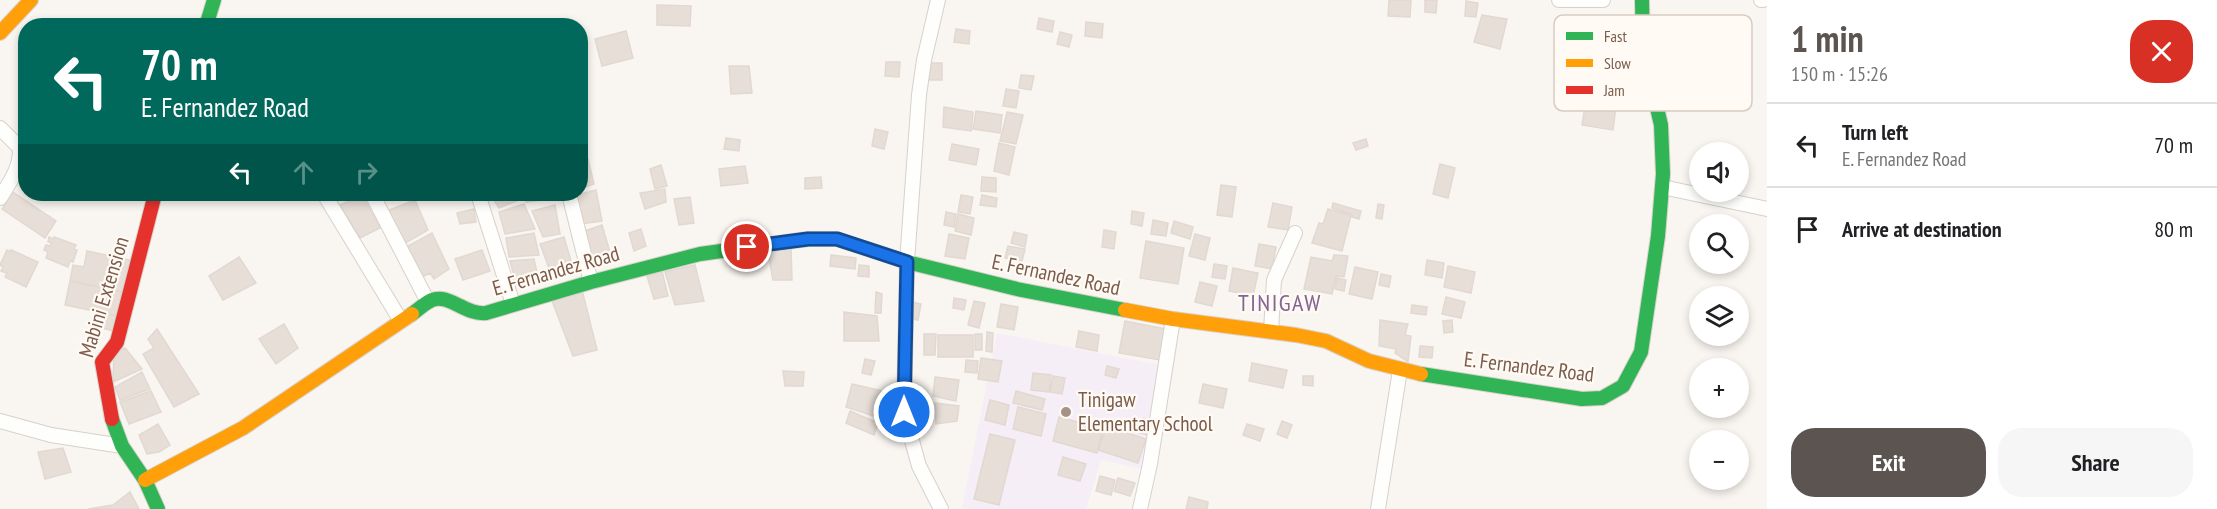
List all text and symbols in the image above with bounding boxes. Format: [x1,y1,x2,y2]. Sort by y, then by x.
legend [1554,15,1752,111]
text: 1 min [1791,15,1864,62]
button: close [2130,20,2193,83]
text: Fast [1604,26,1627,46]
text: 70 m [141,37,218,92]
icon: left [42,42,120,120]
text: Slow [1604,53,1631,73]
text: 150 m · 15:26 [1791,61,1888,87]
text: Jam [1603,80,1625,100]
text: E. Fernandez Road [141,90,309,124]
text: Turn left [1842,118,1908,146]
icon: left [1791,129,1824,162]
text: 70 m [2154,131,2193,159]
map controls [1689,142,1749,490]
button: sound [1689,142,1749,202]
text: E. Fernandez Road [1842,146,1966,172]
icon: left [224,156,257,189]
icon: ahead [287,156,320,189]
icon: right [350,156,383,189]
icon: arrive [1791,213,1824,246]
button: search [1689,214,1749,274]
text: Arrive at destination [1842,215,2002,243]
text: 80 m [2154,215,2193,243]
pin [721,221,772,272]
icon: arrive [730,230,763,263]
street label: Mabini Extension [72,233,135,360]
street label: E. Fernandez Road [489,240,622,302]
street label: E. Fernandez Road [989,248,1123,301]
button: layers [1689,286,1749,346]
district label: TINIGAW [1238,287,1322,318]
street label: E. Fernandez Road [1463,345,1596,388]
button: + [1689,358,1749,418]
position arrow [872,380,936,444]
place label: Tinigaw Elementary School [1078,386,1213,437]
marker: Tinigaw Elementary School [1059,405,1073,419]
button: Exit [1791,428,1986,497]
button: Share [1998,428,2193,497]
button: − [1689,430,1749,490]

